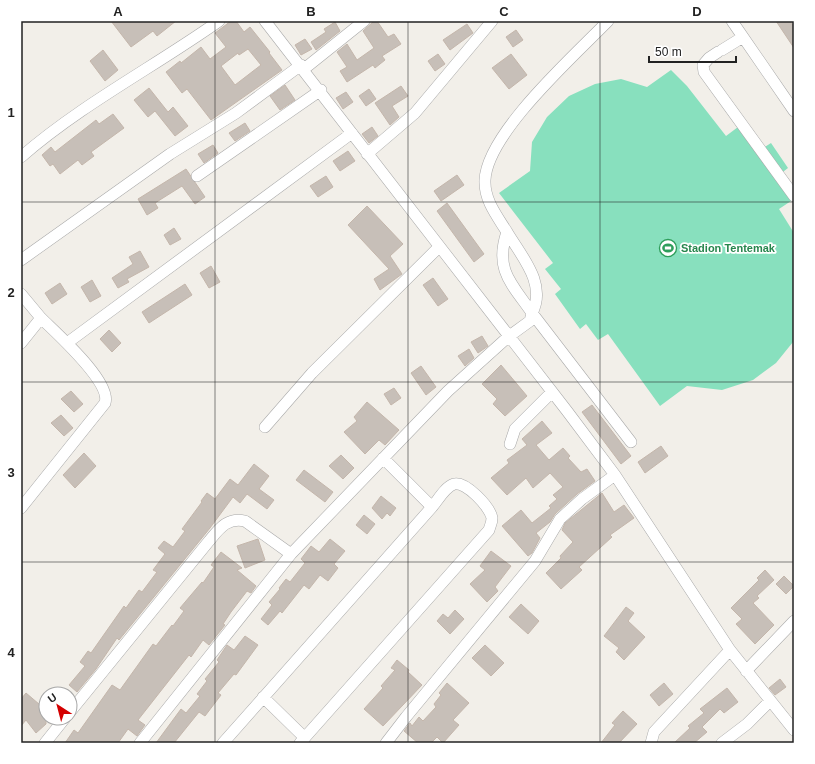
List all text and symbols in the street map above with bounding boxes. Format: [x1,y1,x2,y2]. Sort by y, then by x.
text: A [113,4,123,19]
text: B [306,4,316,19]
text: C [499,4,509,19]
text: D [692,4,702,19]
scale bar [649,38,736,64]
text: 50 m [655,45,682,59]
text: 1 [7,105,15,120]
sports icon: Stadion Tentemak [658,238,678,258]
place label: Stadion Tentemak [681,242,776,254]
text: 2 [7,285,15,300]
text: 3 [7,465,15,480]
text: 4 [7,645,15,660]
north arrow [38,686,78,726]
text: U [45,691,59,705]

